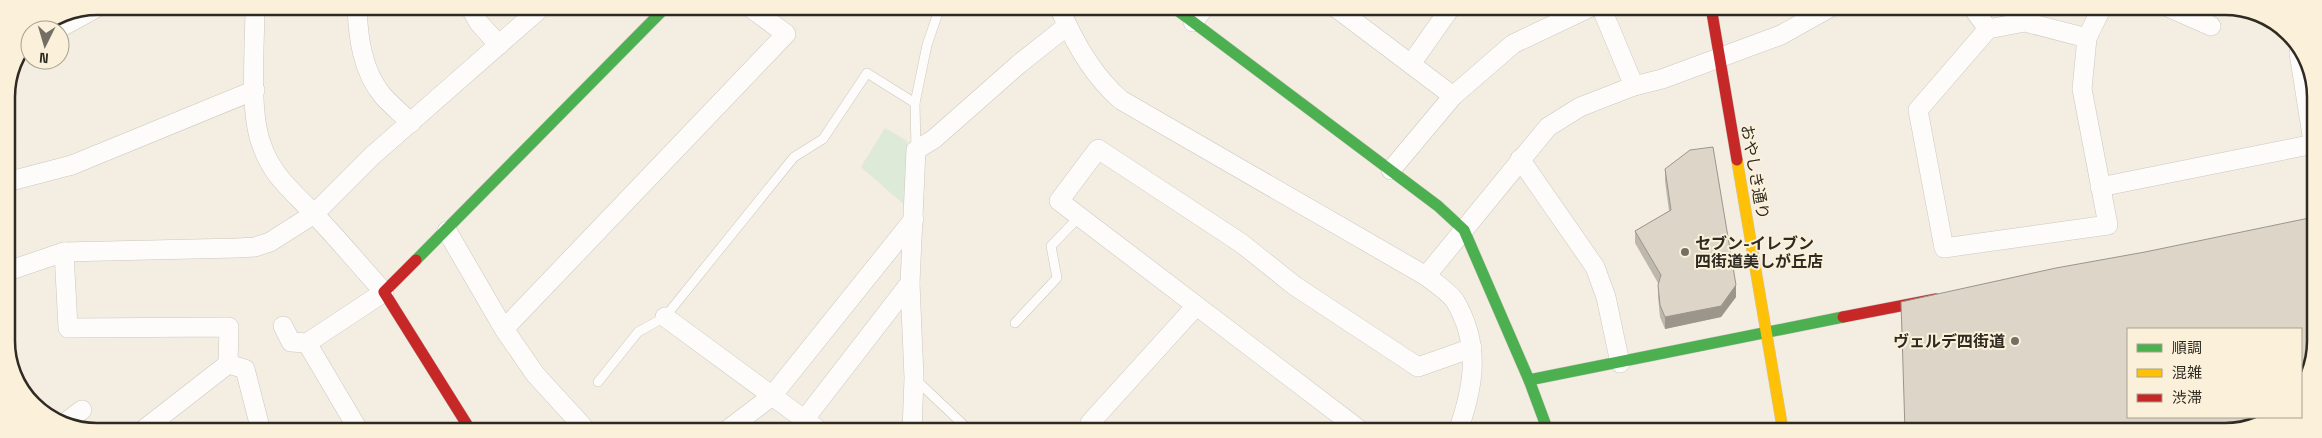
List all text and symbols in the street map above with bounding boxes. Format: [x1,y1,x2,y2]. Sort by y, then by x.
north arrow [20,20,70,70]
text: N [38,49,49,67]
street label: おやしき通り [1736,123,1774,221]
place label: セブン-イレブン 四街道美しが丘店 [1695,233,1823,272]
marker: セブン-イレブン 四街道美しが丘店 [1679,246,1691,258]
legend [2127,328,2302,418]
place label: ヴェルデ四街道 [1893,331,2005,352]
marker: ヴェルデ四街道 [2009,335,2021,347]
text: 順調 [2172,338,2202,357]
text: 混雑 [2172,363,2202,382]
text: 渋滞 [2172,388,2202,407]

